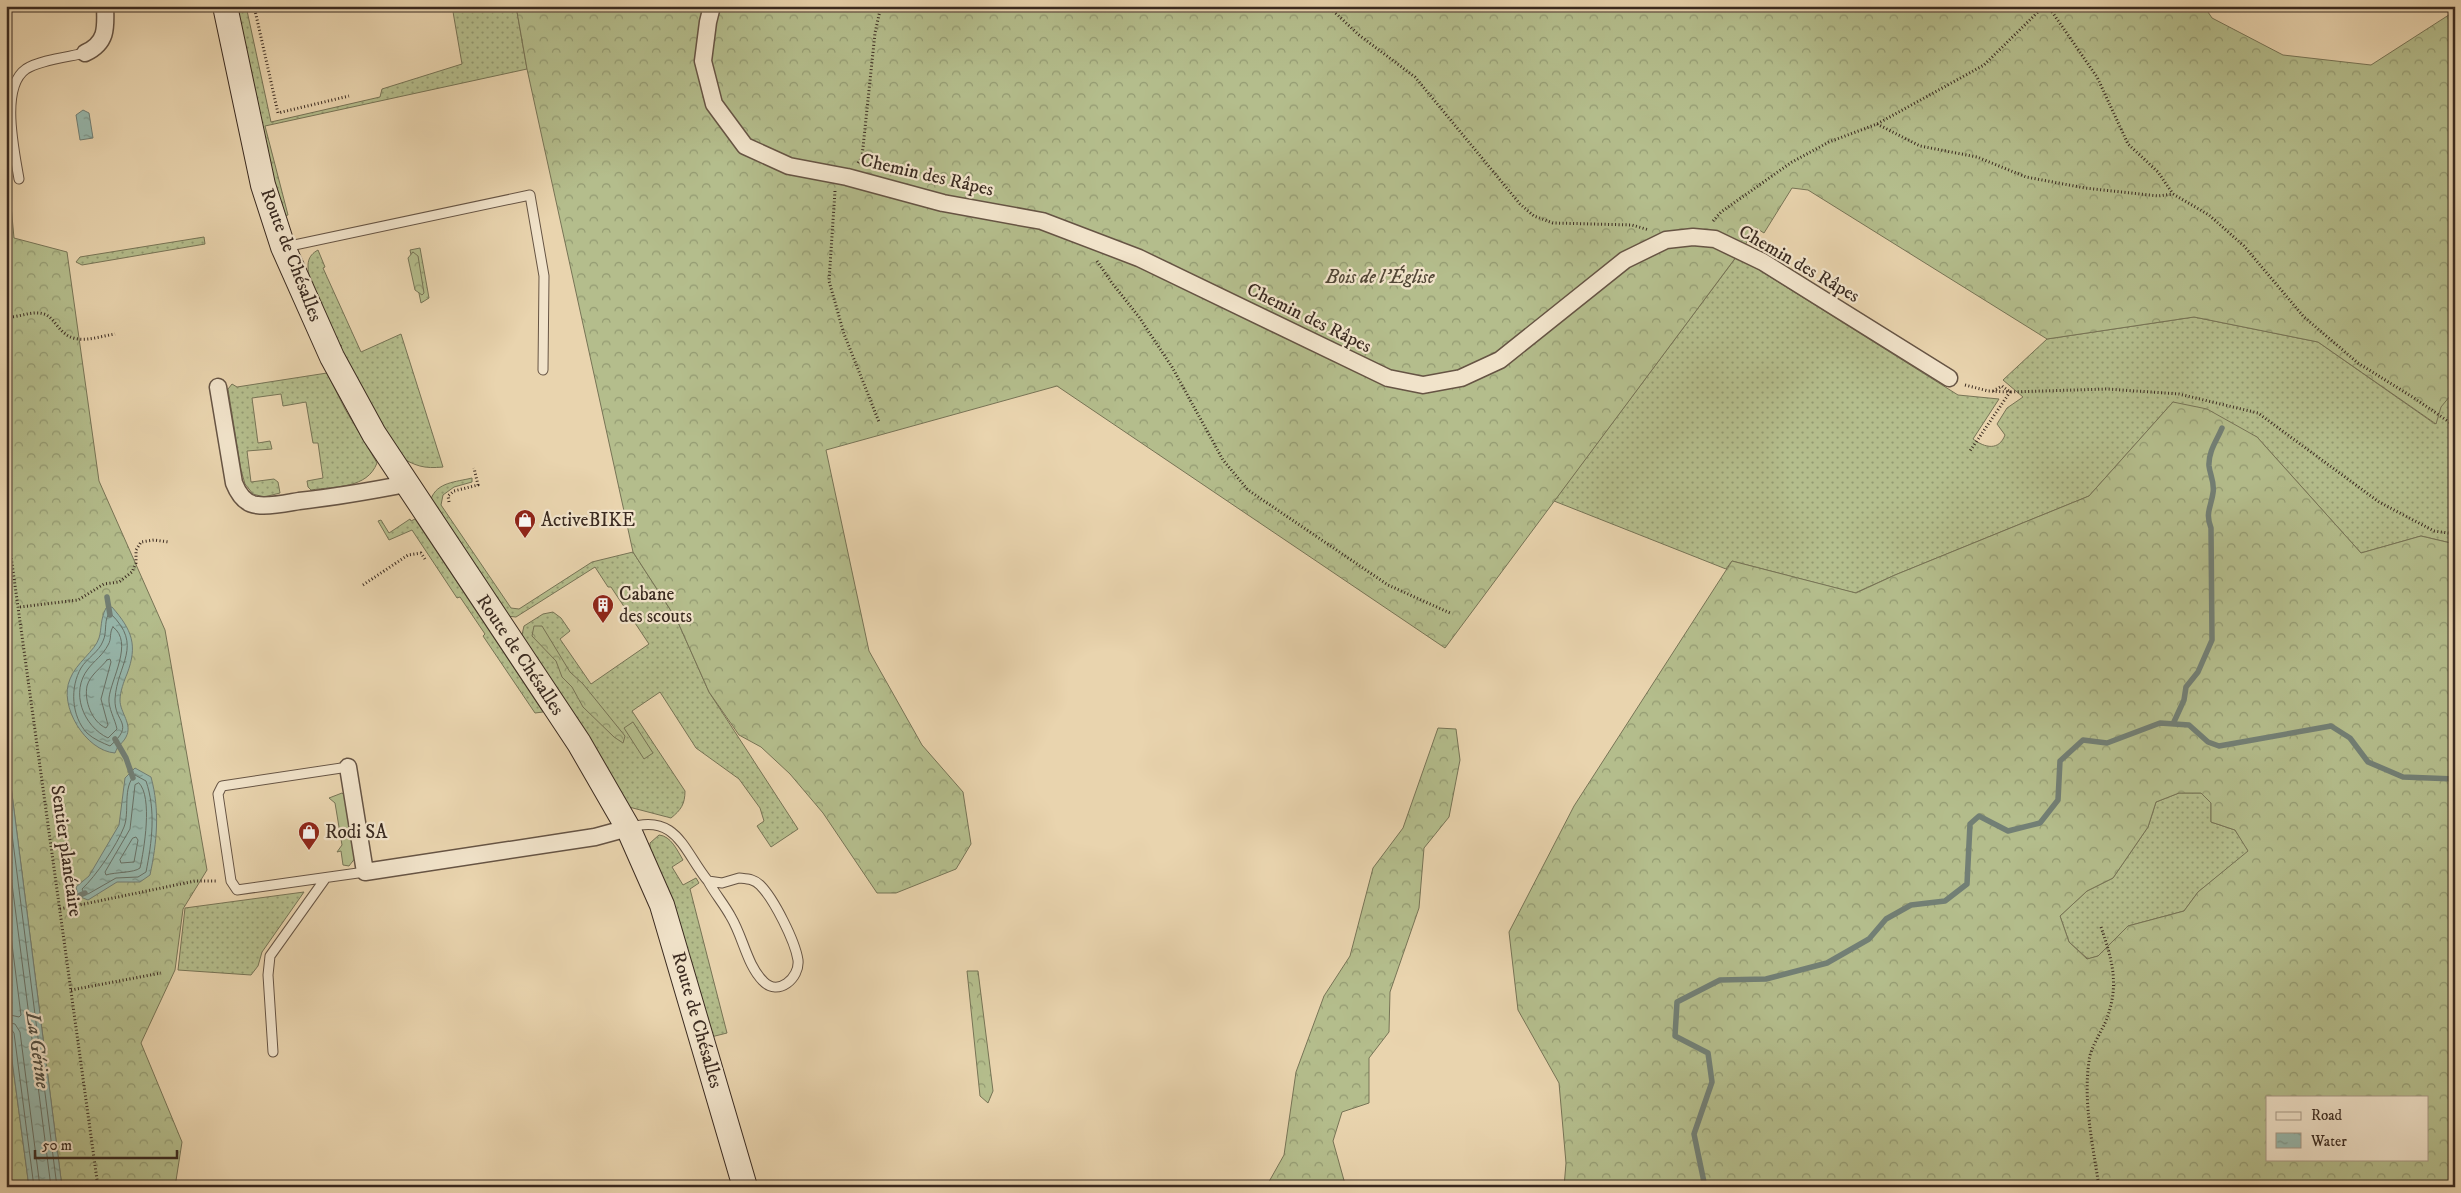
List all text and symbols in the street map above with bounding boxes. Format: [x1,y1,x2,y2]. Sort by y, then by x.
street label: Chemin des Râpes [858,149,996,201]
street label: Route de Chésalles [255,185,327,325]
street label: Chemin des Râpes [1734,220,1864,308]
park label: Bois de l'Église [1325,265,1435,289]
street label: Chemin des Râpes [1243,278,1375,358]
shop icon: ActiveBIKE [513,508,537,539]
place label: ActiveBIKE [541,509,635,532]
place label: Cabane des scouts [619,583,692,628]
street label: Route de Chésalles [471,590,569,720]
building icon: Cabane des scouts [591,593,615,624]
street label: Sentier planétaire [45,784,87,918]
shop icon: Rodi SA [297,820,321,851]
place label: Rodi SA [325,821,388,844]
street label: Route de Chésalles [667,949,727,1091]
water label: La Gérine [19,1009,55,1091]
legend [2266,1096,2428,1160]
text: Road [2311,1106,2343,1125]
scale bar [35,1128,178,1160]
text: Water [2310,1132,2347,1151]
text: 50 m [42,1136,72,1155]

